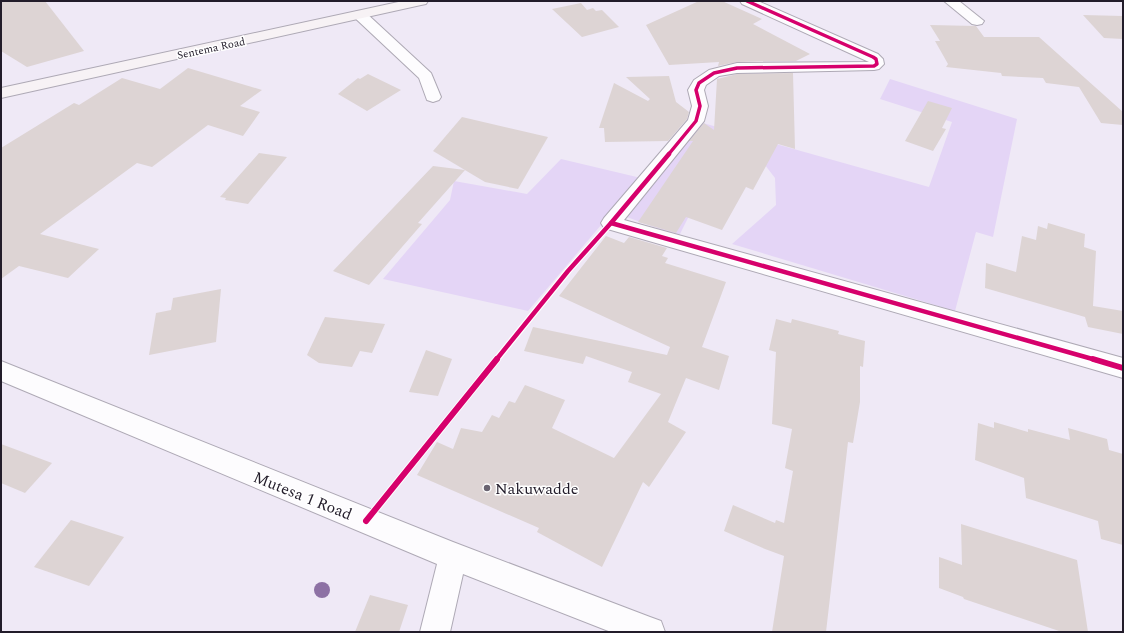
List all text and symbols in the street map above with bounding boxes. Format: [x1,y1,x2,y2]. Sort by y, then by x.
street label: Sentema Road [175,33,247,64]
street label: Mutesa 1 Road [250,465,356,527]
place label: Nakuwadde [495,477,579,501]
marker: Nakuwadde [482,483,492,493]

